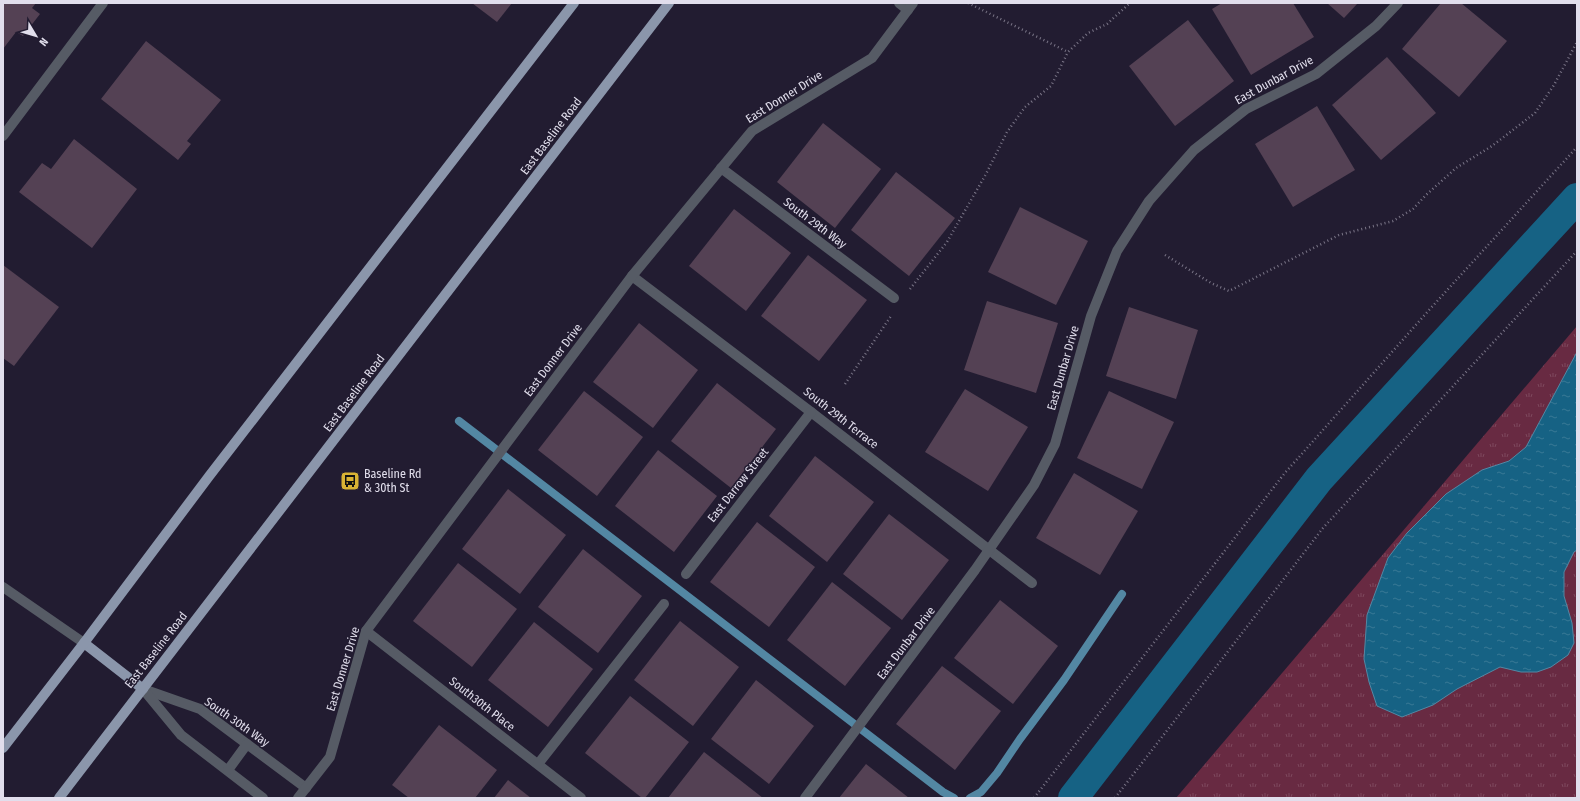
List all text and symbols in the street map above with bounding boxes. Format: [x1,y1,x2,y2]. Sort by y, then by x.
north arrow [16,16,56,56]
text: N [36,35,51,48]
street label: East Dunbar Drive [1232,53,1316,107]
street label: East Donner Drive [743,68,825,126]
street label: East Baseline Road [518,95,584,177]
street label: South 29th Way [781,195,850,252]
street label: East Donner Drive [521,321,585,399]
street label: East Dunbar Drive [1044,324,1082,412]
street label: East Baseline Road [321,352,387,434]
street label: South 29th Terrace [801,384,881,452]
street label: East Darrow Street [705,445,771,525]
place label: Baseline Rd & 30th St [364,467,421,495]
bus stop icon: Baseline Rd & 30th St [339,470,361,492]
street label: East Dunbar Drive [874,604,938,682]
street label: East Baseline Road [122,609,190,691]
street label: East Donner Drive [324,625,362,713]
street label: South30th Place [446,674,518,734]
street label: South 30th Way [202,694,273,750]

